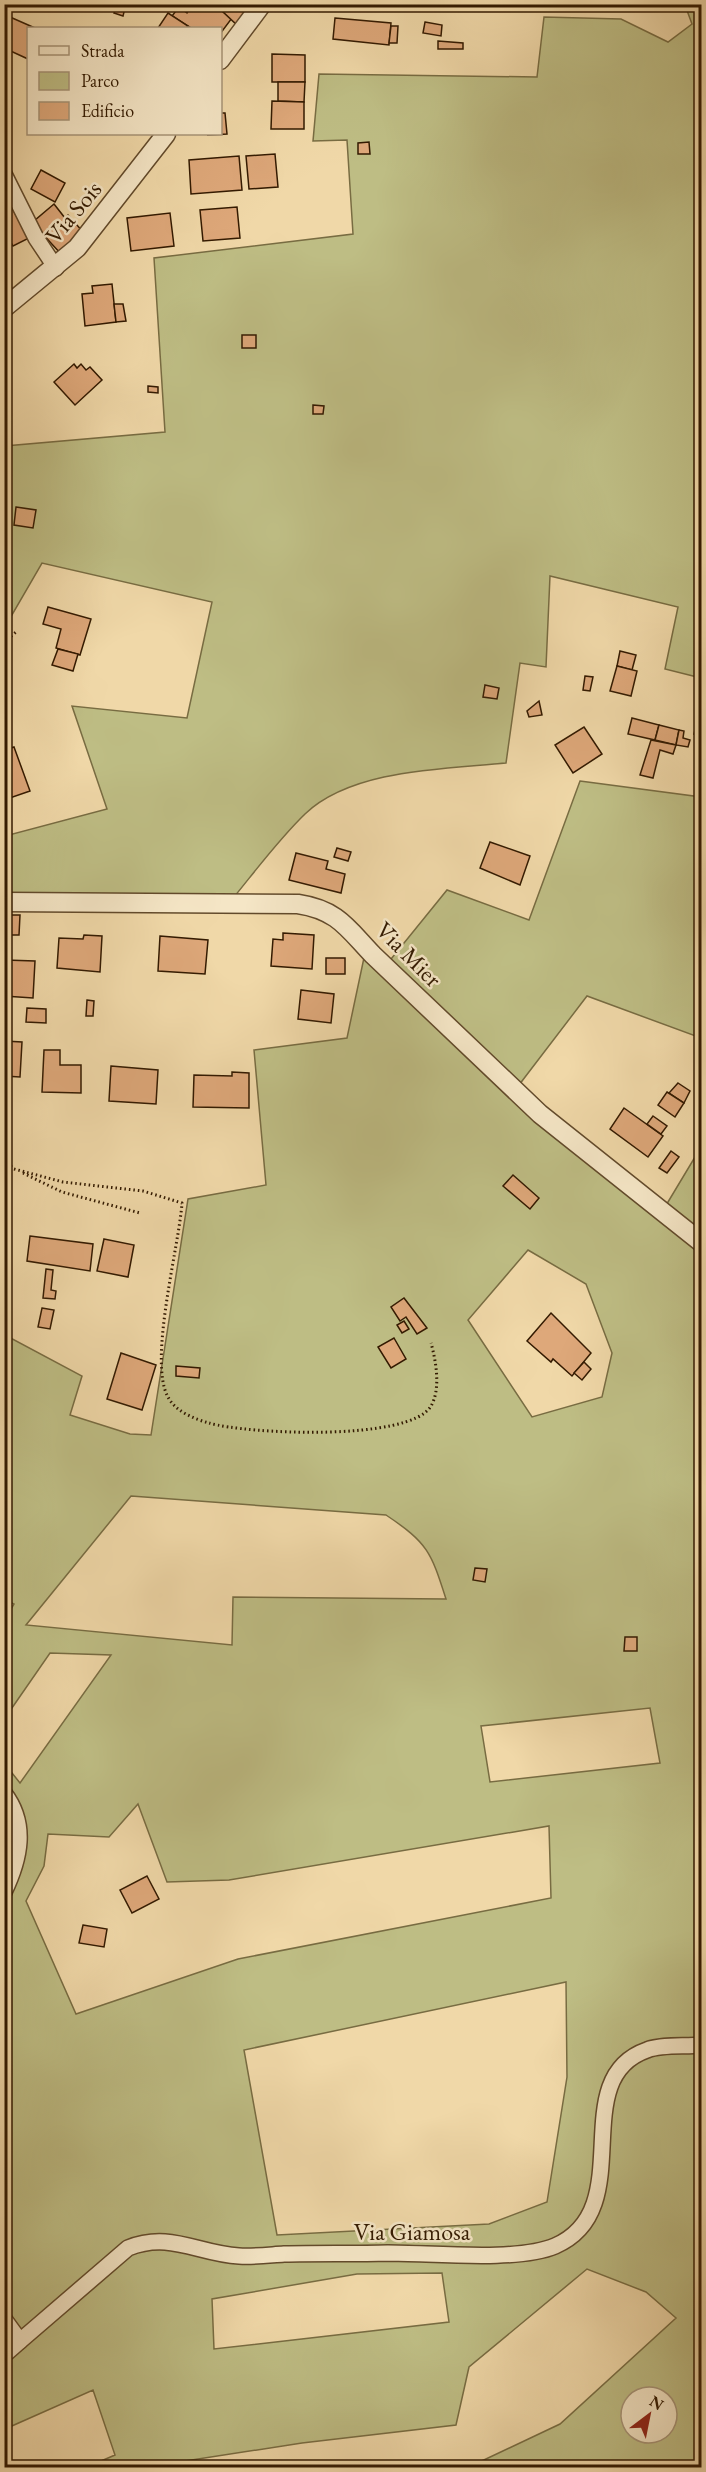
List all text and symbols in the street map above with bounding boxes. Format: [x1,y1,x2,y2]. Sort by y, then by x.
legend [27,27,222,135]
text: Strada [81,39,125,62]
text: Parco [81,69,119,92]
text: Edificio [81,99,134,122]
street label: Via Sois [38,174,108,250]
street label: Via Mier [369,914,449,994]
street label: Via Giamosa [354,2216,471,2247]
north arrow [619,2385,679,2445]
text: N [646,2390,668,2415]

